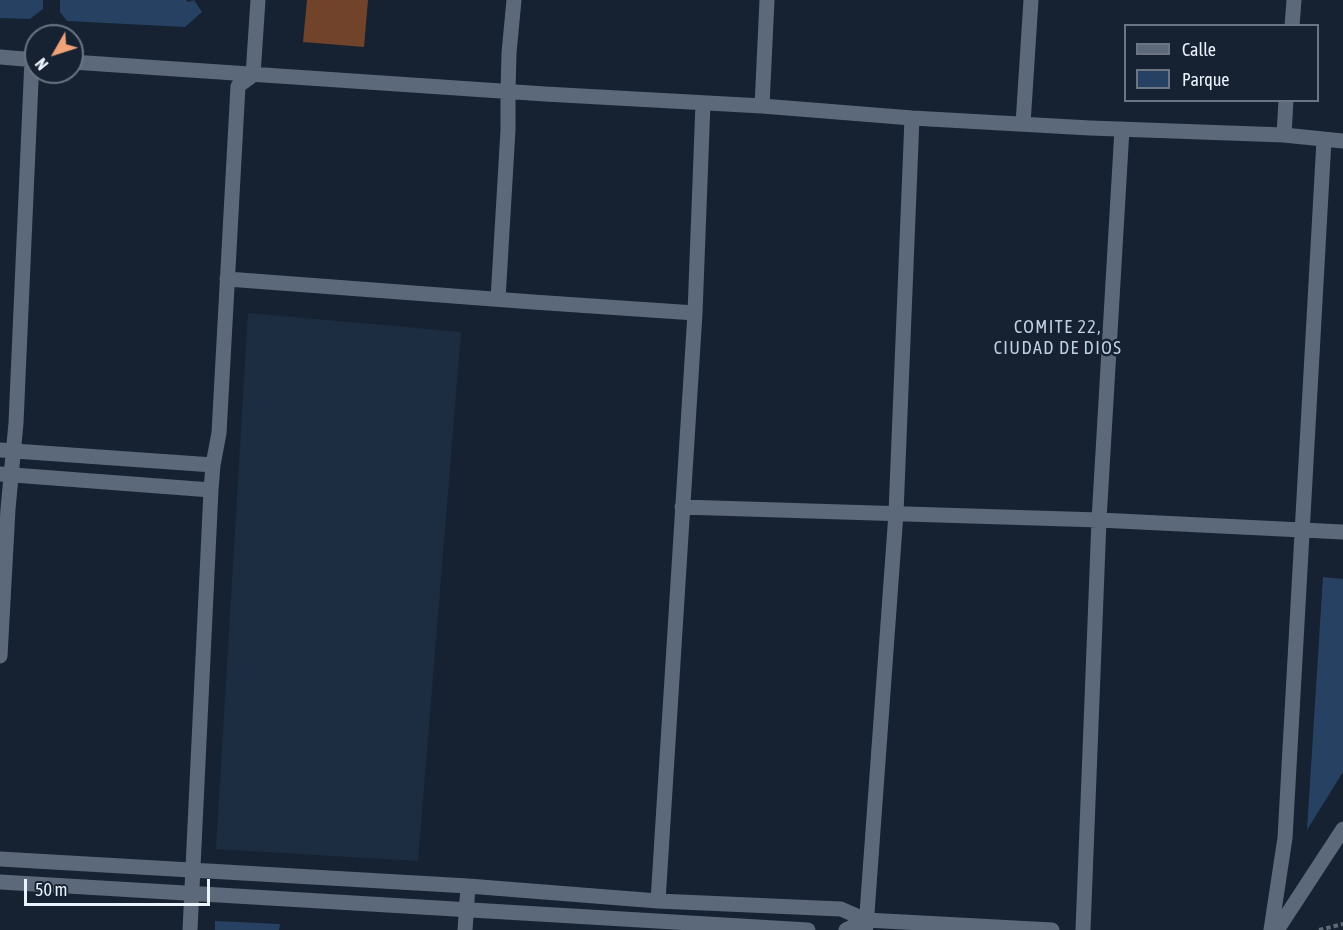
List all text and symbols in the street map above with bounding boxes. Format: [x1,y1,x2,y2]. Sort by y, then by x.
north arrow [24,24,84,84]
legend [1124,24,1319,102]
text: Calle [1182,39,1216,60]
text: N [32,55,52,73]
text: Parque [1182,69,1230,90]
district label: COMITE 22, CIUDAD DE DIOS [994,316,1122,358]
scale bar [27,867,213,905]
text: 50 m [35,879,67,900]

